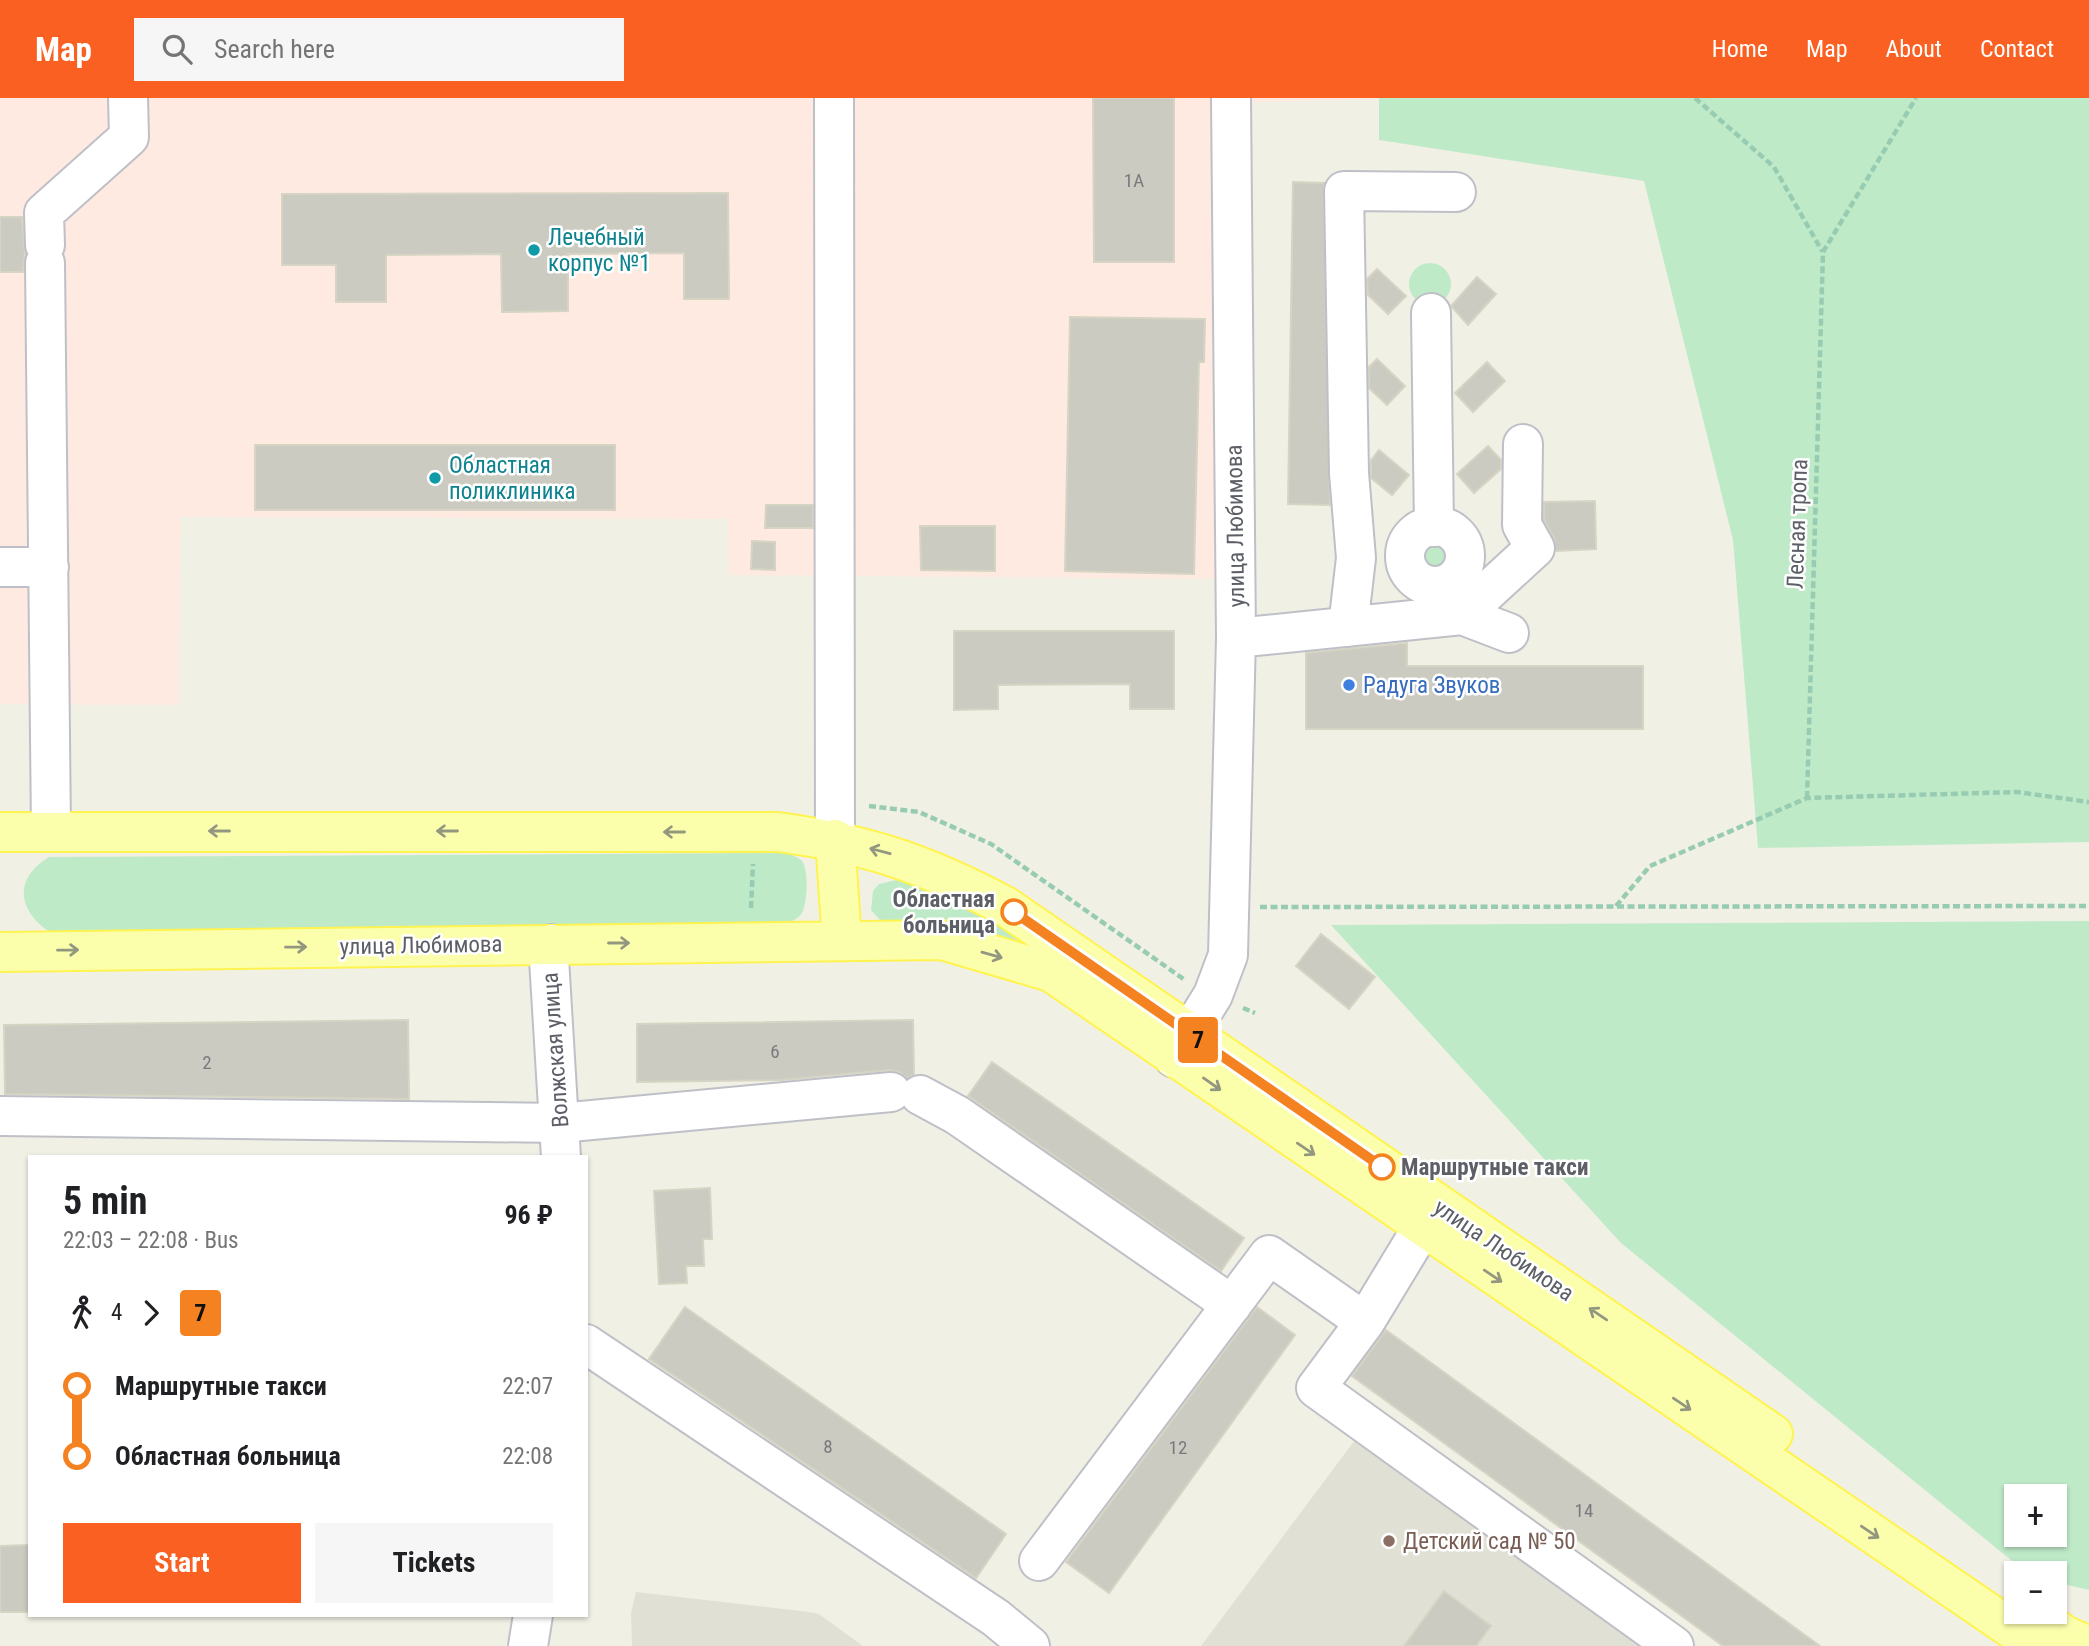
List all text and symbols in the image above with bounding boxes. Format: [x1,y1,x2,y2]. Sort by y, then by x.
search box [134,18,624,81]
text: Map [35,30,92,69]
icon: search [158,30,196,68]
text: Search here [214,34,335,64]
text: Home [1712,35,1768,63]
text: Map [1806,35,1848,63]
text: About [1886,35,1942,63]
text: Contact [1980,35,2054,63]
house number: 1А [1124,169,1144,192]
place label: Лечебный корпус №1 [548,224,651,277]
marker: Лечебный корпус №1 [526,242,542,258]
street label: улица Любимова [1221,444,1250,608]
place label: Областная поликлиника [449,452,576,505]
street label: Лесная тропа [1782,459,1813,589]
marker: Областная поликлиника [427,470,443,486]
place label: Радуга Звуков [1363,672,1500,699]
marker: Радуга Звуков [1341,677,1357,693]
one-way arrow [208,824,231,838]
one-way arrow [436,824,459,838]
one-way arrow [663,825,686,839]
one-way arrow [870,844,892,857]
place label: Областная больница [893,886,995,939]
marker: Областная больница [1001,899,1027,925]
street label: улица Любимова [339,931,503,960]
one-way arrow [607,936,630,950]
one-way arrow [284,940,307,954]
one-way arrow [56,943,79,957]
one-way arrow [980,949,1002,962]
street label: Волжская улица [537,972,574,1128]
line badge: 7 [1175,1017,1221,1063]
text: 7 [1192,1026,1204,1054]
house number: 6 [770,1040,780,1063]
house number: 2 [202,1051,212,1074]
one-way arrow [1202,1077,1221,1091]
one-way arrow [1296,1142,1315,1156]
marker: Маршрутные такси [1369,1154,1395,1180]
place label: Маршрутные такси [1401,1154,1588,1181]
text: 5 min [63,1179,147,1223]
street label: улица Любимова [1429,1194,1579,1307]
text: 96 ₽ [504,1200,553,1230]
text: 22:03 – 22:08 · Bus [63,1227,239,1254]
one-way arrow [1483,1270,1503,1284]
icon: walk [63,1294,101,1332]
icon: forward [132,1294,170,1332]
text: 4 [111,1299,122,1326]
text: 7 [194,1299,207,1327]
one-way arrow [1589,1307,1608,1321]
text: Маршрутные такси [115,1371,327,1401]
text: 22:07 [502,1373,553,1400]
one-way arrow [1671,1398,1691,1412]
house number: 8 [823,1435,833,1458]
house number: 12 [1169,1436,1187,1459]
text: Областная больница [115,1441,341,1471]
text: 22:08 [502,1443,553,1470]
map controls [2004,1484,2067,1624]
button: + [2004,1484,2067,1547]
house number: 14 [1575,1499,1593,1522]
button: Start [63,1523,301,1603]
button: Tickets [315,1523,553,1603]
one-way arrow [1860,1525,1879,1539]
place label: Детский сад № 50 [1403,1528,1576,1555]
marker: Детский сад № 50 [1381,1533,1397,1549]
button: − [2004,1561,2067,1624]

